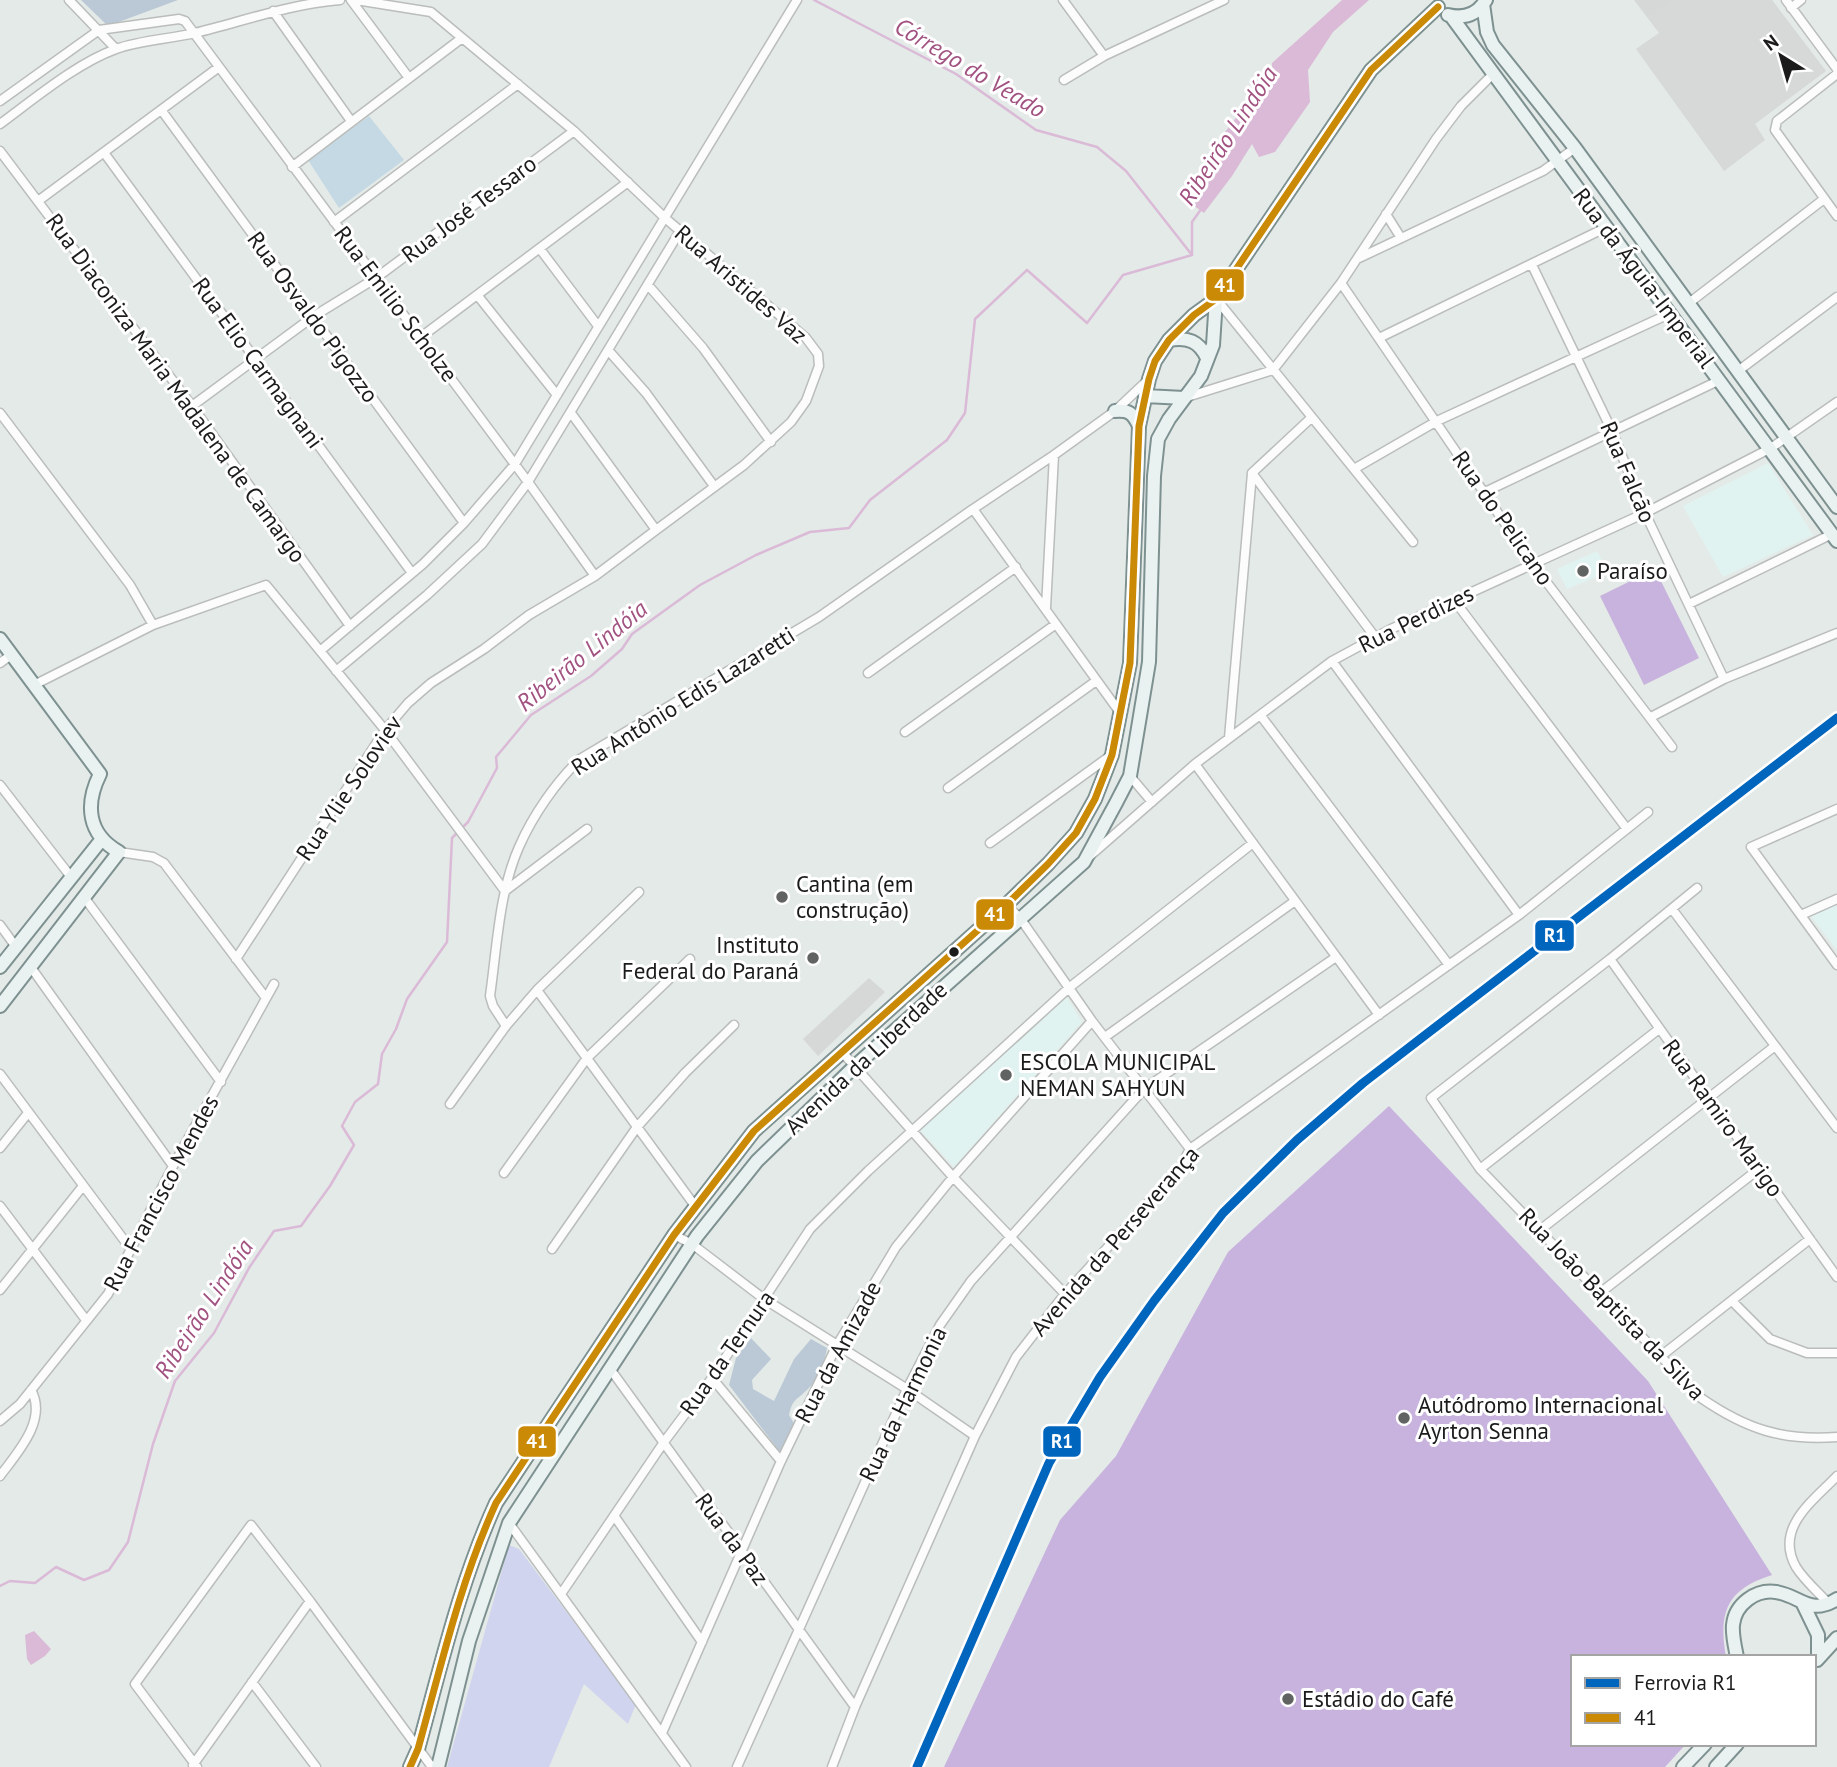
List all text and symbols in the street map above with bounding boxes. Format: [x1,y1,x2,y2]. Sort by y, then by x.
water label: Córrego do Veado [889,10,1051,125]
north arrow [1746,21,1816,91]
text: N [1759,29,1783,56]
water label: Ribeirão Lindóia [1171,60,1284,211]
street label: Rua José Tessaro [395,148,542,269]
street label: Rua da Águia-Imperial [1567,182,1722,374]
street label: Rua Diaconiza Maria Madalena de Camargo [40,207,313,568]
street label: Rua Aristides Vaz [669,218,814,349]
street label: Rua Emilio Scholze [328,220,464,387]
street label: Rua Osvaldo Pigozzo [242,225,385,408]
line badge: 41 [1205,268,1245,302]
street label: Rua Elio Carmagnani [187,272,330,454]
text: 41 [1214,273,1236,297]
street label: Rua Falcão [1594,417,1663,527]
street label: Rua do Pelicano [1446,445,1560,591]
place label: Paraíso [1597,556,1668,585]
marker: Paraíso [1575,563,1591,579]
street label: Rua Perdizes [1353,578,1478,659]
water label: Ribeirão Lindóia [510,593,654,718]
street label: Rua Antônio Edis Lazaretti [566,620,800,781]
street label: Rua Ylie Soloviev [289,710,408,866]
place label: Cantina (em construção) [796,869,913,924]
marker: Cantina (em construção) [774,889,790,905]
line badge: 41 [975,898,1015,931]
text: 41 [984,902,1006,926]
line badge: R1 [1534,919,1575,952]
text: R1 [1544,923,1566,947]
place label: Instituto Federal do Paraná [622,930,799,985]
unlabelled marker [947,945,961,959]
marker: Instituto Federal do Paraná [805,950,821,966]
street label: Avenida da Liberdade [778,975,953,1140]
street label: Rua Ramiro Marigo [1657,1033,1790,1202]
place label: ESCOLA MUNICIPAL NEMAN SAHYUN [1020,1047,1216,1102]
marker: ESCOLA MUNICIPAL NEMAN SAHYUN [998,1067,1014,1083]
street label: Rua Francisco Mendes [97,1090,224,1296]
street label: Avenida da Perseverança [1024,1140,1205,1342]
street label: Rua João Baptista da Silva [1513,1201,1712,1406]
water label: Ribeirão Lindóia [147,1233,260,1384]
street label: Rua da Amizade [788,1276,887,1428]
street label: Rua da Ternura [673,1285,780,1421]
street label: Rua da Harmonia [852,1321,953,1486]
place label: Autódromo Internacional Ayrton Senna [1418,1390,1664,1445]
marker: Autódromo Internacional Ayrton Senna [1396,1410,1412,1426]
line badge: 41 [517,1425,557,1458]
line badge: R1 [1042,1425,1082,1458]
text: 41 [526,1429,548,1453]
text: R1 [1051,1429,1073,1453]
street label: Rua da Paz [689,1487,776,1591]
legend [1571,1655,1816,1746]
text: Ferrovia R1 [1634,1669,1737,1696]
place label: Estádio do Café [1302,1684,1454,1713]
marker: Estádio do Café [1280,1691,1296,1707]
text: 41 [1634,1704,1657,1731]

